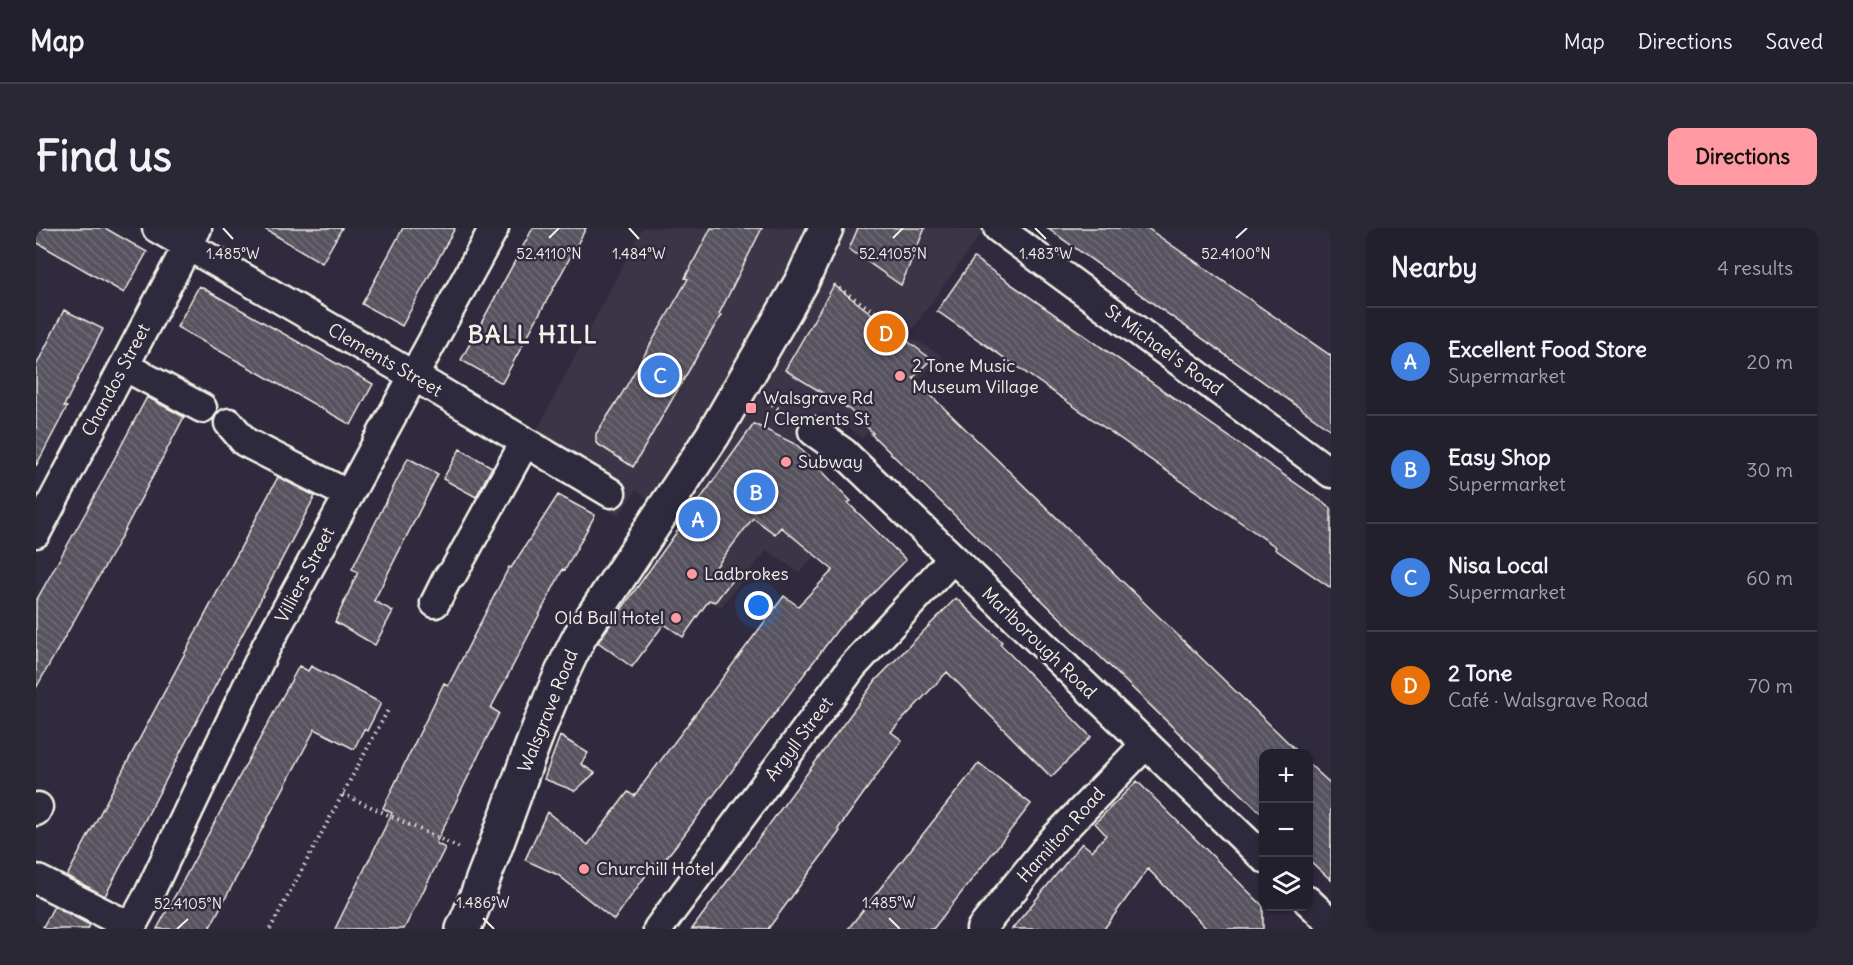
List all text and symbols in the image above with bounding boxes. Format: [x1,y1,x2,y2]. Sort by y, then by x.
text: Map [30,23,84,59]
text: Map [1564,28,1605,55]
text: Directions [1638,28,1732,55]
text: Saved [1765,28,1823,55]
button: Directions [1668,128,1817,185]
text: Find us [36,130,172,182]
text: 1.485°W [206,244,260,263]
text: 52.4110°N [516,244,582,263]
text: 1.484°W [612,244,666,263]
text: 52.4105°N [859,244,927,263]
text: 1.483°W [1019,244,1073,263]
text: 52.4100°N [1201,244,1271,263]
text: Nearby [1391,251,1477,284]
text: 4 results [1717,255,1793,280]
street label: St Michael's Road [1101,299,1228,400]
pin: D [866,310,906,356]
street label: Clements Street [324,318,446,402]
district label: BALL HILL [468,319,598,349]
street label: Chandos Street [76,320,155,440]
text: Excellent Food Store [1448,335,1647,363]
text: A [1404,349,1417,374]
text: 20 m [1747,349,1793,374]
pin: C [640,352,680,398]
place label: 2 Tone Music Museum Village [912,354,1039,398]
text: Supermarket [1448,363,1566,388]
marker: 2 Tone Music Museum Village [893,369,907,383]
place label: Walsgrave Rd / Clements St [763,386,874,430]
marker: Walsgrave Rd / Clements St [744,401,758,415]
text: Easy Shop [1448,443,1551,471]
place label: Subway [798,450,863,473]
marker: Subway [779,455,793,469]
text: B [1404,457,1417,482]
text: 30 m [1746,457,1793,482]
pin: B [736,470,776,514]
text: Supermarket [1448,471,1566,496]
pin: A [678,496,718,542]
street label: Villiers Street [270,523,339,626]
text: Nisa Local [1448,551,1548,579]
place label: Ladbrokes [704,562,789,585]
text: C [1404,565,1417,590]
text: 60 m [1746,565,1793,590]
marker: Ladbrokes [685,567,699,581]
text: Supermarket [1448,579,1566,604]
street label: Marlborough Road [977,582,1102,704]
your location [744,591,773,620]
place label: Old Ball Hotel [554,606,664,629]
marker: Old Ball Hotel [669,611,683,625]
street label: Walsgrave Road [512,646,583,776]
text: 2 Tone [1448,659,1512,687]
text: D [1403,673,1418,698]
text: 70 m [1748,673,1793,698]
text: Café · Walsgrave Road [1448,687,1648,712]
street label: Argyll Street [760,692,838,785]
map controls [1259,749,1313,911]
button: + [1259,749,1313,803]
street label: Hamilton Road [1012,782,1110,887]
button: − [1259,803,1313,857]
place label: Churchill Hotel [596,857,714,880]
button: layers [1259,857,1313,911]
marker: Churchill Hotel [577,862,591,876]
text: 1.486°W [456,893,510,912]
text: 1.485°W [862,893,916,912]
text: 52.4105°N [154,894,222,913]

